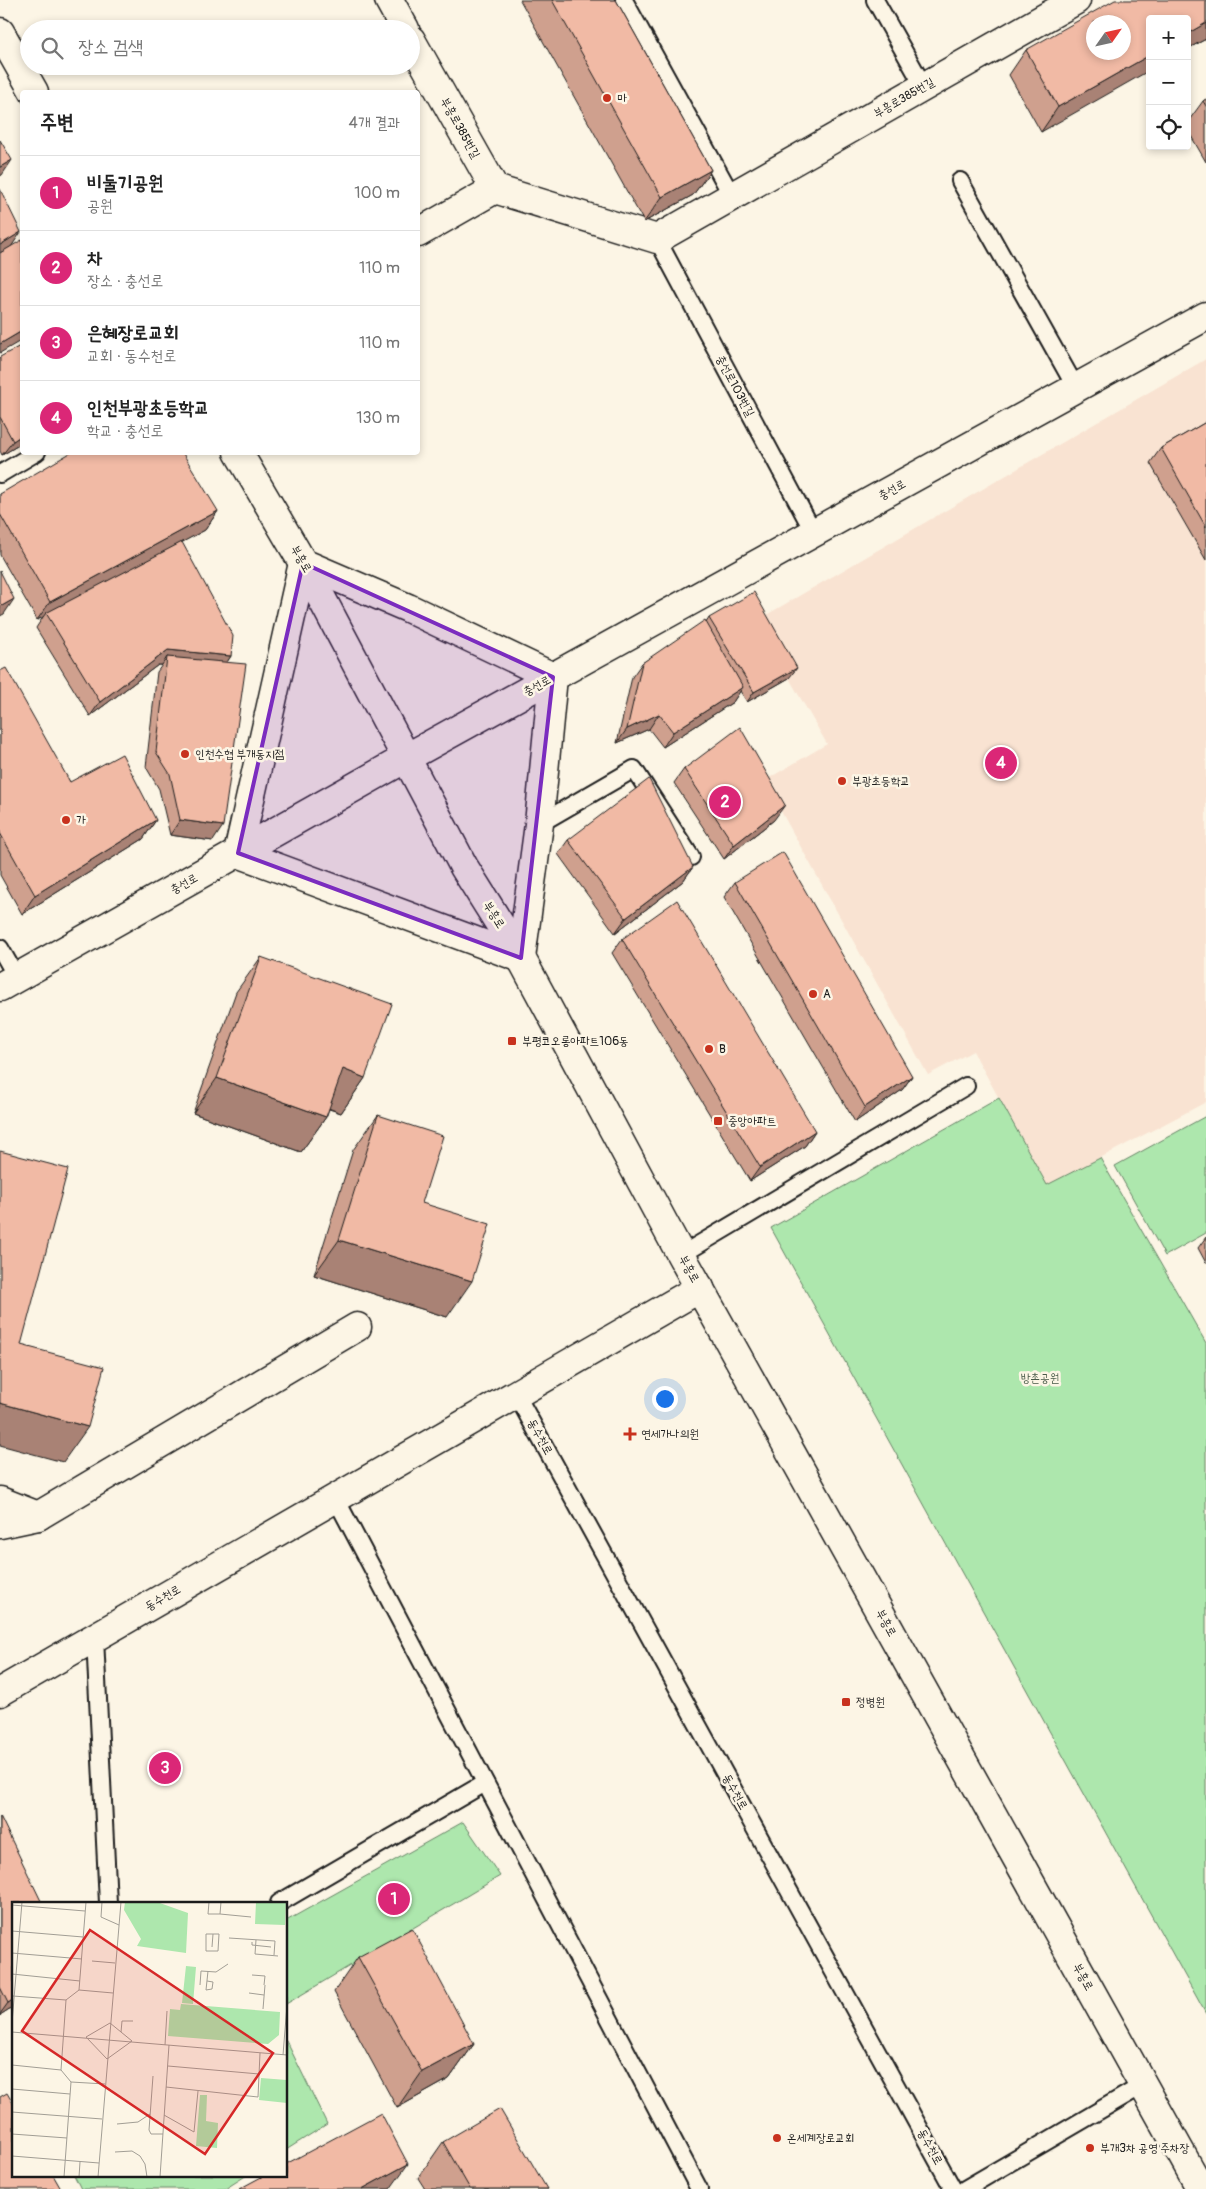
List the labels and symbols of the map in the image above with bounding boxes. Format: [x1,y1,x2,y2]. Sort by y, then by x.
north arrow [1086,15,1131,60]
street label: 부흥로385번길 [871,74,937,121]
place label: 마 [617,91,627,106]
marker: 마 [601,92,613,104]
street label: 부흥로385번길 [437,95,483,161]
street label: 충선로103번길 [712,353,758,420]
street label: 충선로 [876,476,908,504]
street label: 부흥로 [287,543,315,575]
street label: 충선로 [521,672,553,700]
pin: 4 [985,744,1017,782]
place label: 인천수협 부개동지점 [195,747,285,762]
marker: 인천수협 부개동지점 [179,748,191,760]
place label: 부광초등학교 [852,774,910,789]
marker: 부광초등학교 [836,775,848,787]
pin: 2 [709,783,741,821]
place label: 가 [76,813,86,828]
marker: 가 [60,814,72,826]
street label: 충선로 [168,870,200,898]
street label: 부흥로 [480,899,508,931]
place label: A [823,987,831,1002]
marker: A [807,988,819,1000]
place label: 부평코오롱아파트106동 [522,1034,629,1049]
marker: 부평코오롱아파트106동 [506,1035,518,1047]
place label: B [719,1042,726,1057]
marker: B [703,1043,715,1055]
place label: 중앙아파트 [728,1114,776,1129]
marker: 중앙아파트 [712,1115,724,1127]
street label: 부흥로 [675,1253,703,1285]
park label: 방촌공원 [1021,1371,1059,1386]
your location [652,1386,678,1412]
street label: 동수천로 [524,1416,556,1458]
marker: 연세가나의원 [623,1427,637,1441]
place label: 연세가나의원 [641,1427,699,1442]
street label: 동수천로 [143,1582,183,1614]
street label: 부흥로 [872,1607,900,1639]
place label: 정병원 [856,1695,885,1710]
marker: 정병원 [840,1696,852,1708]
pin: 3 [149,1749,181,1787]
street label: 동수천로 [719,1771,751,1813]
pin: 1 [378,1880,410,1918]
inset map [12,1902,288,2176]
street label: 부흥로 [1069,1961,1097,1993]
street label: 동수천로 [914,2126,946,2168]
place label: 온세계장로교회 [787,2131,855,2146]
marker: 온세계장로교회 [771,2132,783,2144]
place label: 부개3차 공영 주차장 [1100,2141,1189,2156]
marker: 부개3차 공영 주차장 [1084,2142,1096,2154]

